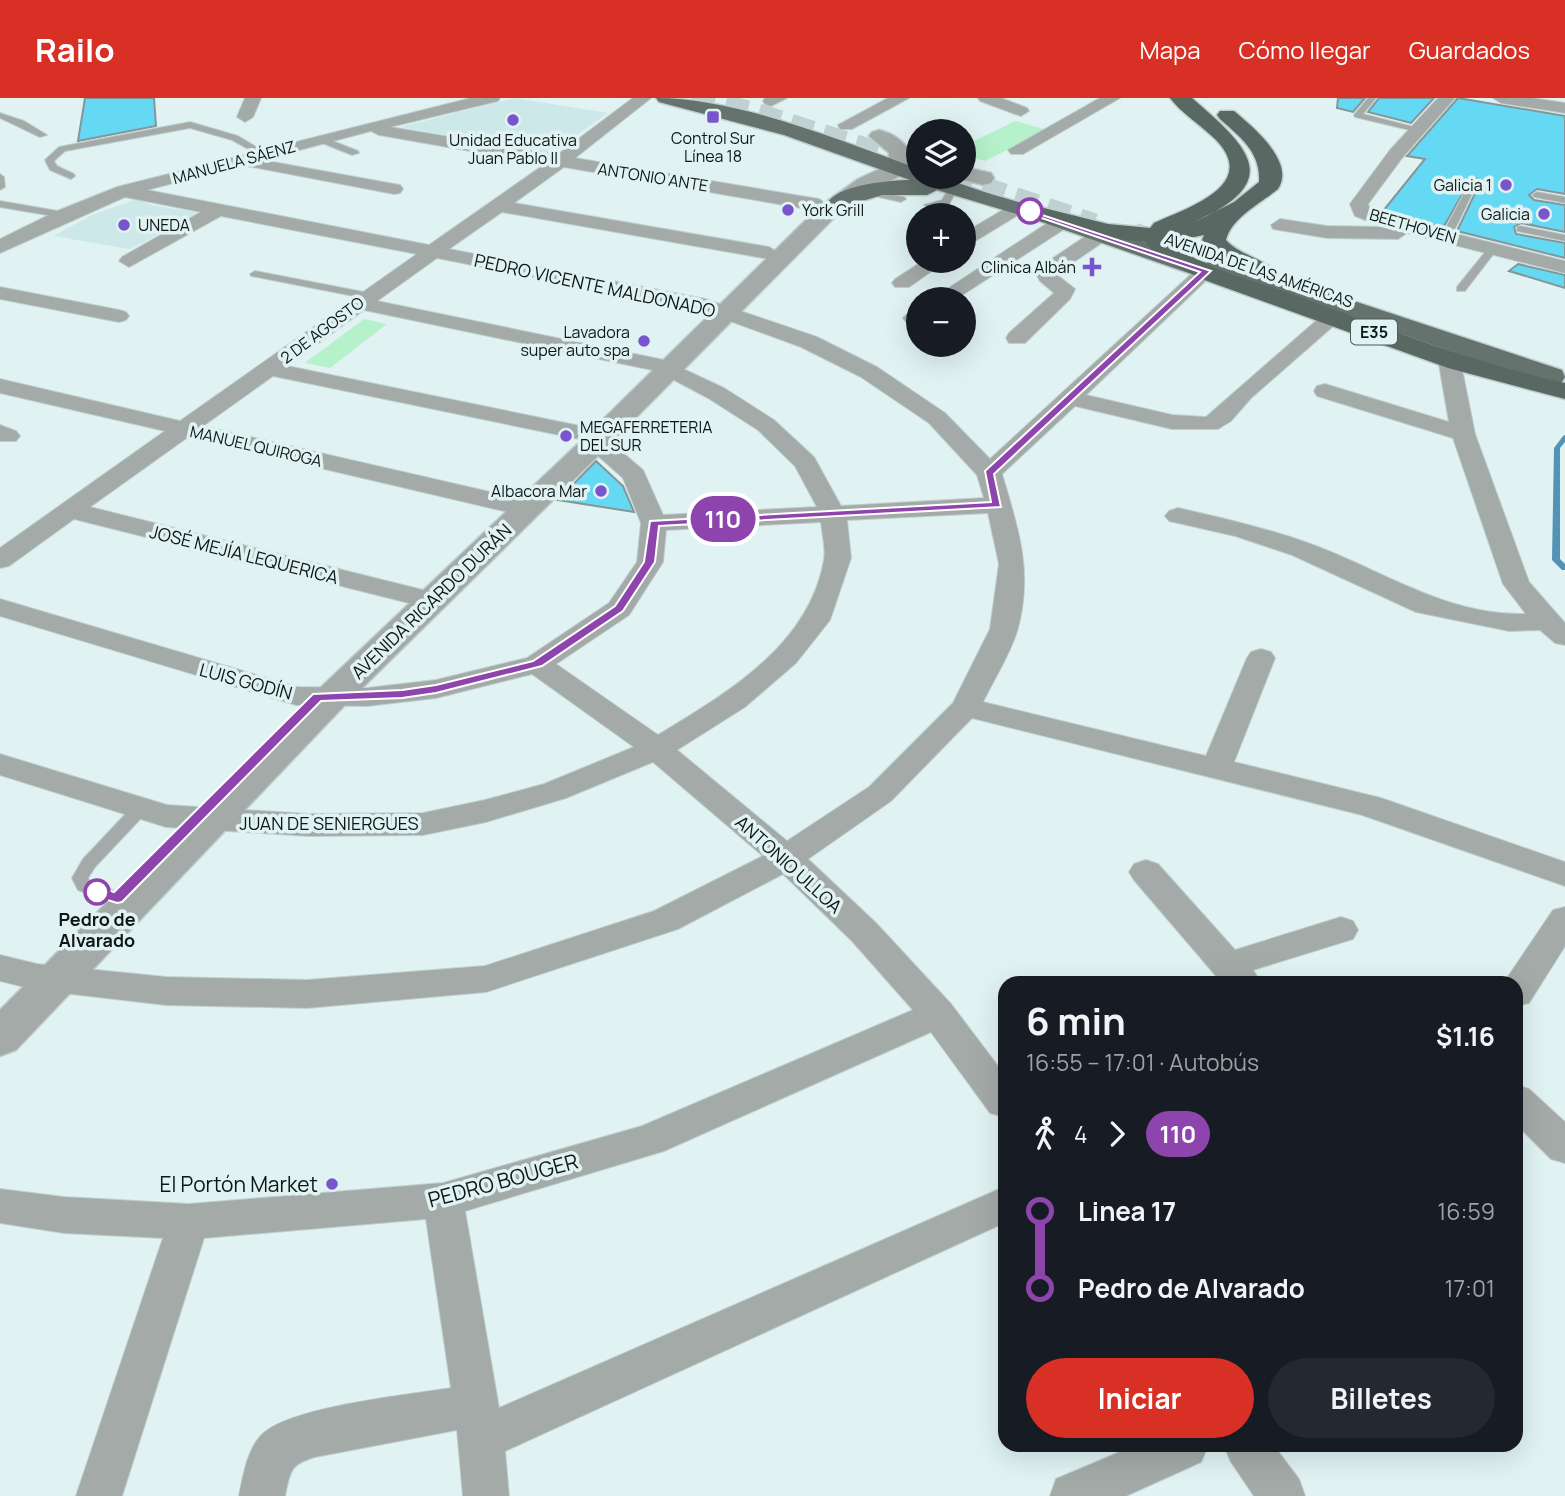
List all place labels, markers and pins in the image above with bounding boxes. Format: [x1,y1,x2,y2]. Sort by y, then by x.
marker: Control Sur Línea 18 [705,109,721,125]
marker: Unidad Educativa Juan Pablo II [505,112,521,128]
place label: Control Sur Línea 18 [671,127,755,167]
place label: Unidad Educativa Juan Pablo II [449,129,577,169]
place label: Galicia 1 [1434,174,1492,196]
marker: Galicia 1 [1498,177,1514,193]
unlabelled marker [1017,198,1043,224]
place label: York Grill [802,199,864,221]
marker: York Grill [780,202,796,218]
place label: Galicia [1481,203,1530,225]
marker: Galicia [1536,206,1552,222]
place label: UNEDA [138,214,190,236]
marker: UNEDA [116,217,132,233]
place label: Clinica Albán [981,256,1076,278]
marker: Clinica Albán [1082,257,1102,277]
place label: Lavadora super auto spa [520,321,630,361]
marker: Lavadora super auto spa [636,333,652,349]
place label: MEGAFERRETERIA DEL SUR [580,416,712,456]
marker: MEGAFERRETERIA DEL SUR [558,428,574,444]
place label: Albacora Mar [491,480,587,502]
marker: Albacora Mar [593,483,609,499]
marker: Pedro de Alvarado [84,879,110,905]
place label: Pedro de Alvarado [59,907,136,952]
place label: El Portón Market [159,1170,318,1198]
marker: El Portón Market [324,1176,340,1192]

